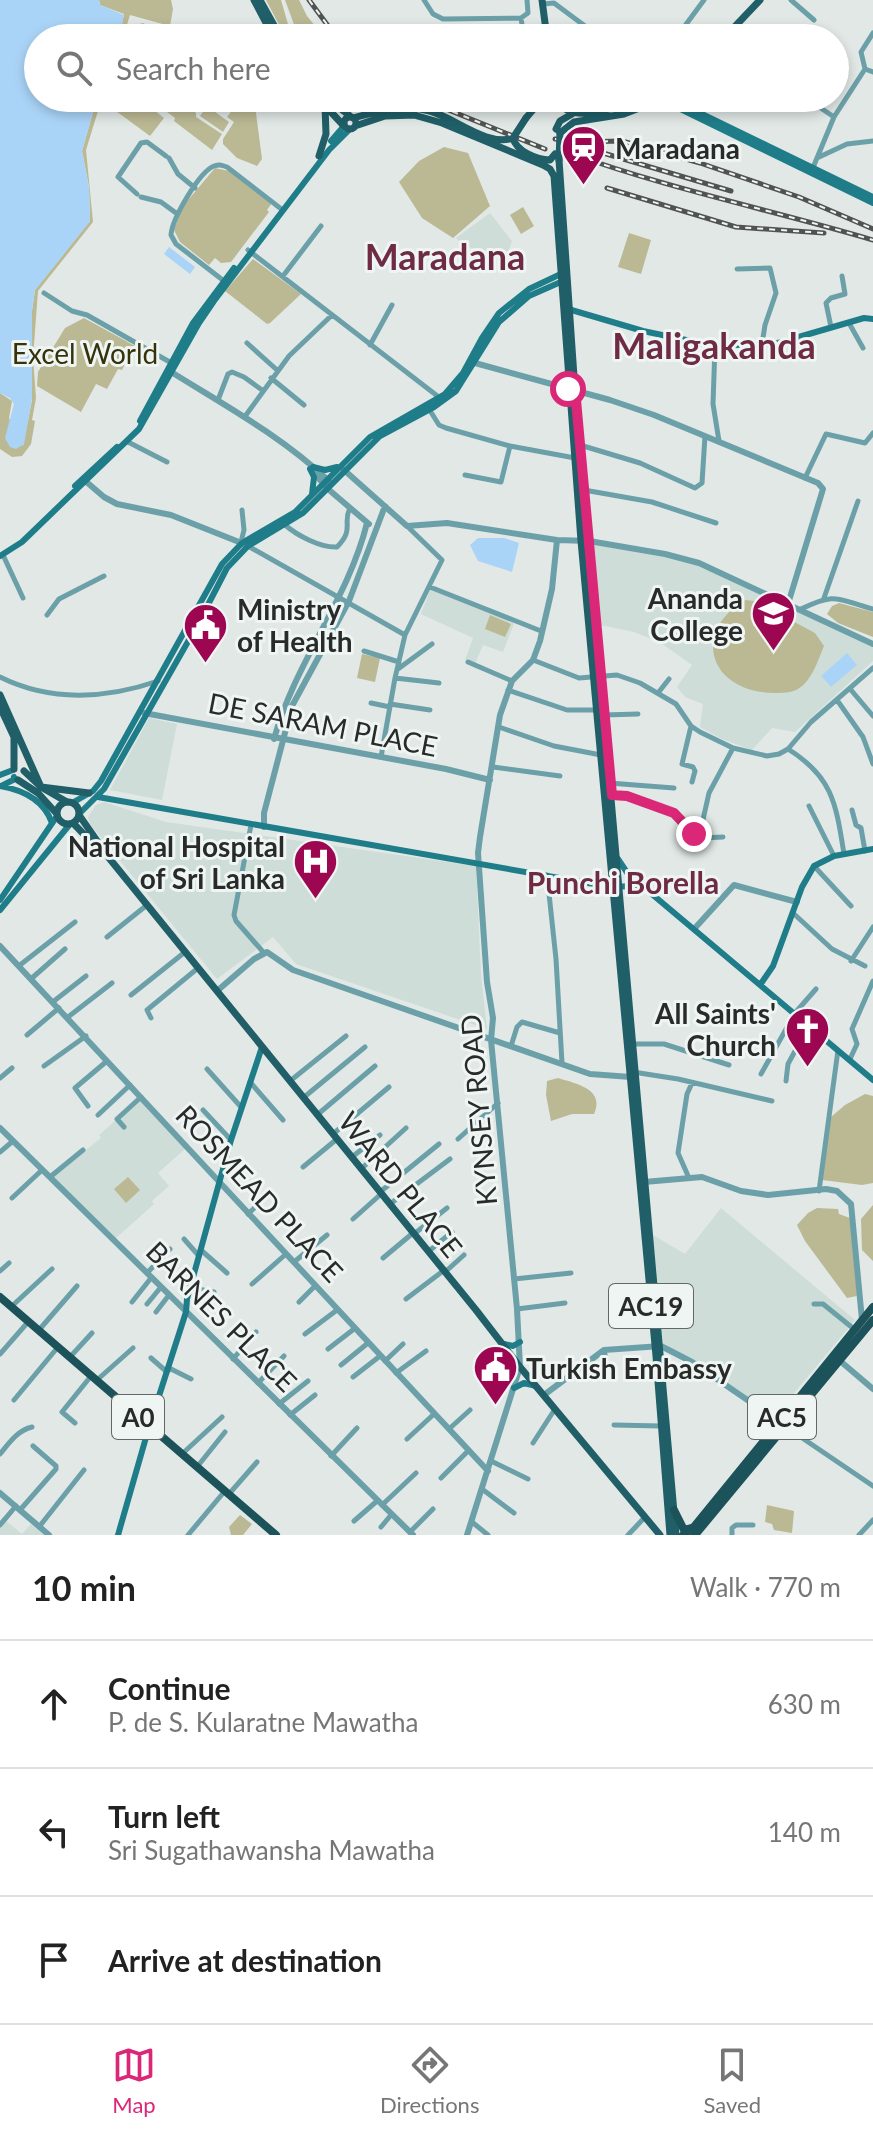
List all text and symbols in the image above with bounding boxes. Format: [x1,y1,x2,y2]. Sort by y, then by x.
search box [24,24,849,112]
icon: search [52,46,96,90]
text: Search here [116,50,271,86]
station icon: Maradana [560,124,608,187]
place label: Maradana [615,131,740,165]
district label: Maradana [365,234,525,278]
district label: Maligakanda [612,323,816,367]
park label: Excel World [12,336,158,370]
route start [550,371,586,407]
place label: Ananda College [647,581,743,647]
school or university icon: Ananda College [750,590,798,653]
place label: Ministry of Health [237,592,353,658]
public building icon: Ministry of Health [182,601,230,664]
street label: DE SARAM PLACE [206,685,440,763]
route end [676,816,712,852]
place label: National Hospital of Sri Lanka [68,829,285,895]
hospital icon: National Hospital of Sri Lanka [292,838,340,901]
district label: Punchi Borella [527,864,719,900]
place label: All Saints' Church [654,996,776,1062]
church icon: All Saints' Church [783,1005,831,1068]
street label: KYNSEY ROAD [453,1013,503,1207]
street label: ROSMEAD PLACE [169,1098,351,1288]
street label: WARD PLACE [332,1104,470,1264]
street label: BARNES PLACE [140,1234,304,1398]
road number: AC19 [609,1284,693,1328]
public building icon: Turkish Embassy [471,1344,519,1407]
place label: Turkish Embassy [526,1351,732,1385]
road number: A0 [112,1395,164,1439]
road number: AC5 [748,1395,816,1439]
text: 10 min [32,1567,136,1608]
text: Walk · 770 m [690,1571,841,1603]
text: Continue [108,1670,231,1706]
icon: ahead [32,1682,76,1726]
text: 630 m [768,1688,841,1720]
text: P. de S. Kularatne Mawatha [108,1706,418,1738]
text: Turn left [108,1798,220,1834]
icon: left [32,1810,76,1854]
text: 140 m [768,1816,841,1848]
text: Sri Sugathawansha Mawatha [108,1834,435,1866]
icon: arrive [32,1938,76,1982]
text: Arrive at destination [108,1942,382,1978]
tab: Map [112,2043,156,2118]
tab: Directions [380,2043,479,2118]
tab: Saved [703,2043,761,2118]

